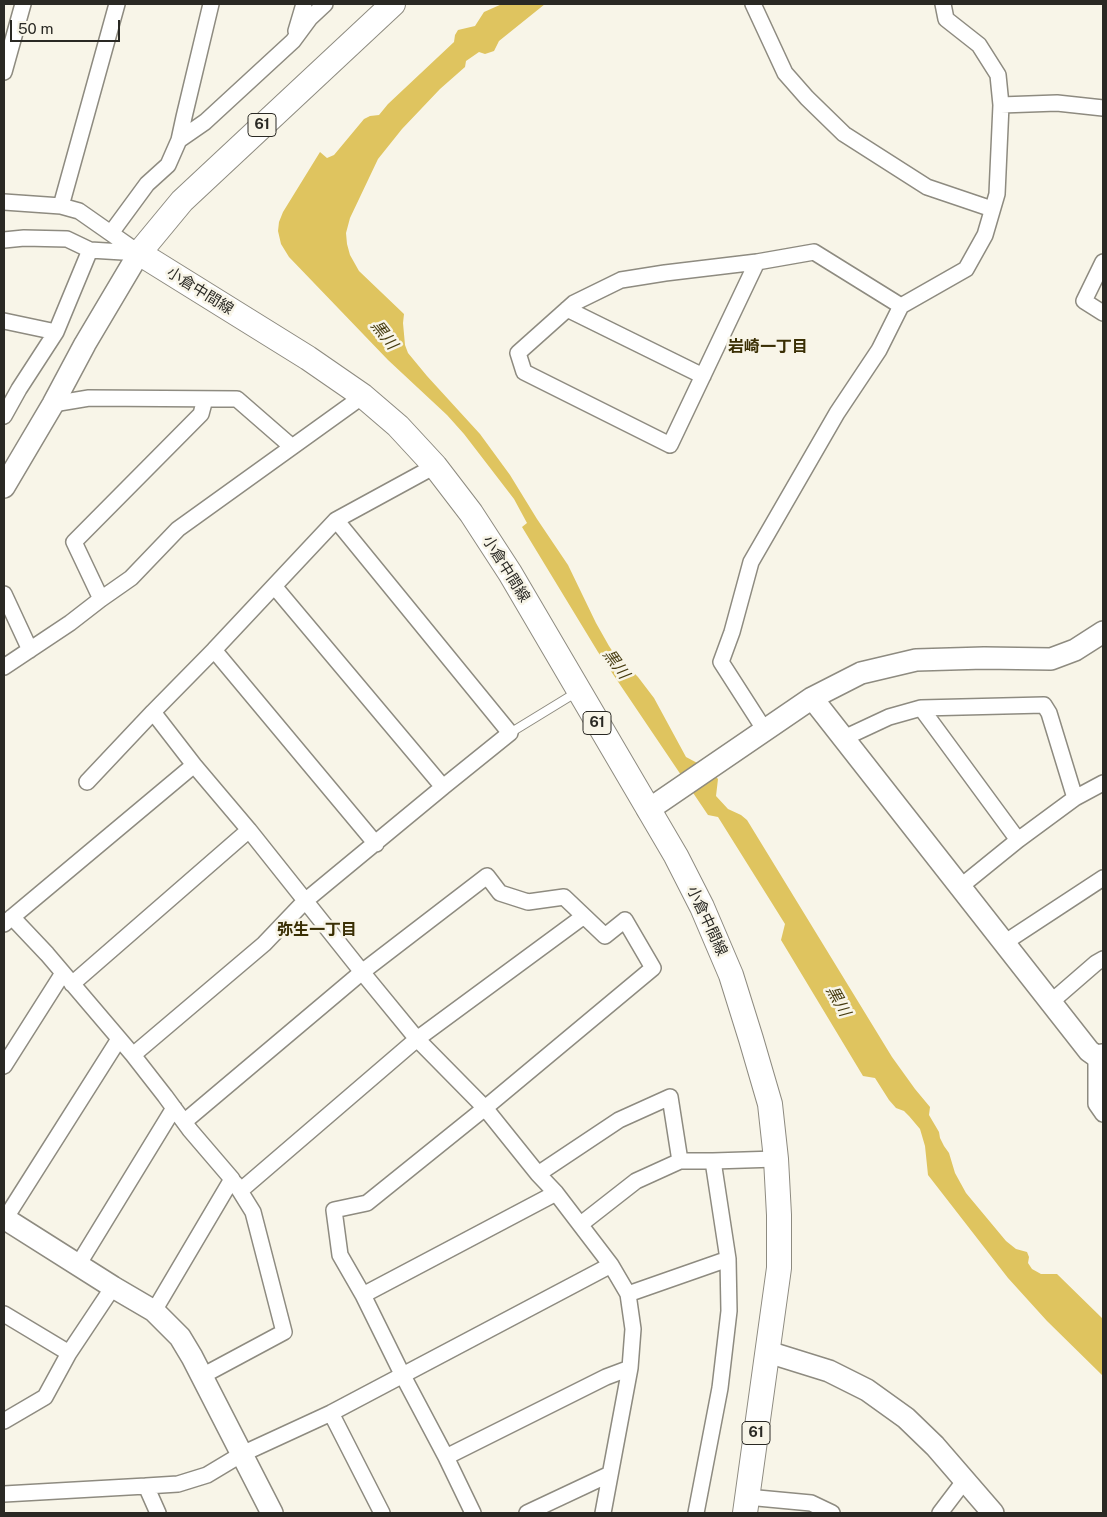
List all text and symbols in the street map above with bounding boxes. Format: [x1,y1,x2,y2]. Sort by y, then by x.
scale bar [12,10,122,42]
text: 50 m [18,20,53,37]
road number: 61 [248,114,276,136]
street label: 小倉中間線 [163,263,237,319]
water label: 黒川 [367,316,401,354]
district label: 岩崎一丁目 [728,337,808,357]
street label: 小倉中間線 [478,532,534,606]
water label: 黒川 [599,645,633,683]
road number: 61 [583,711,611,734]
street label: 小倉中間線 [683,883,731,959]
district label: 弥生一丁目 [277,920,357,940]
water label: 黒川 [822,982,854,1020]
road number: 61 [742,1422,770,1445]

